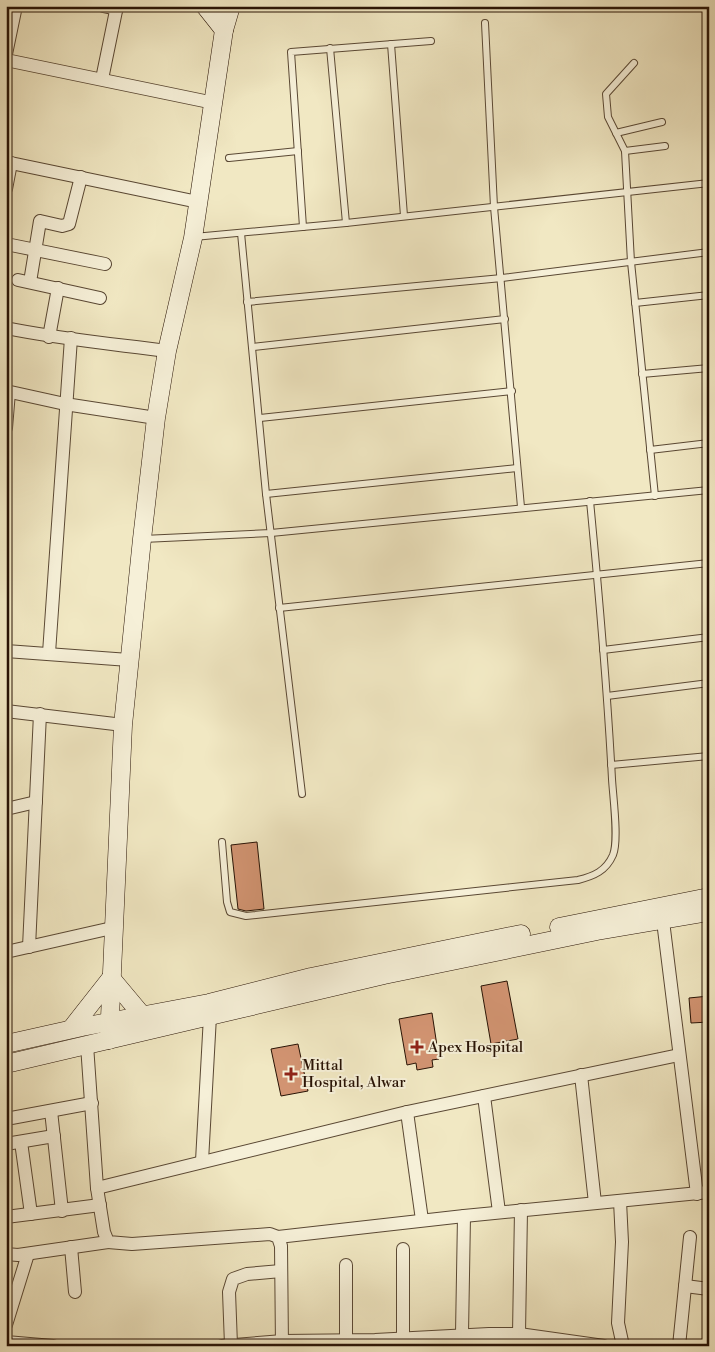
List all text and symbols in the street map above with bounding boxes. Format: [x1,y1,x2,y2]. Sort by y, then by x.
place label: Apex Hospital [427,1038,524,1057]
marker: Apex Hospital [410,1040,424,1054]
place label: Mittal Hospital, Alwar [302,1056,406,1092]
marker: Mittal Hospital, Alwar [284,1067,298,1081]

